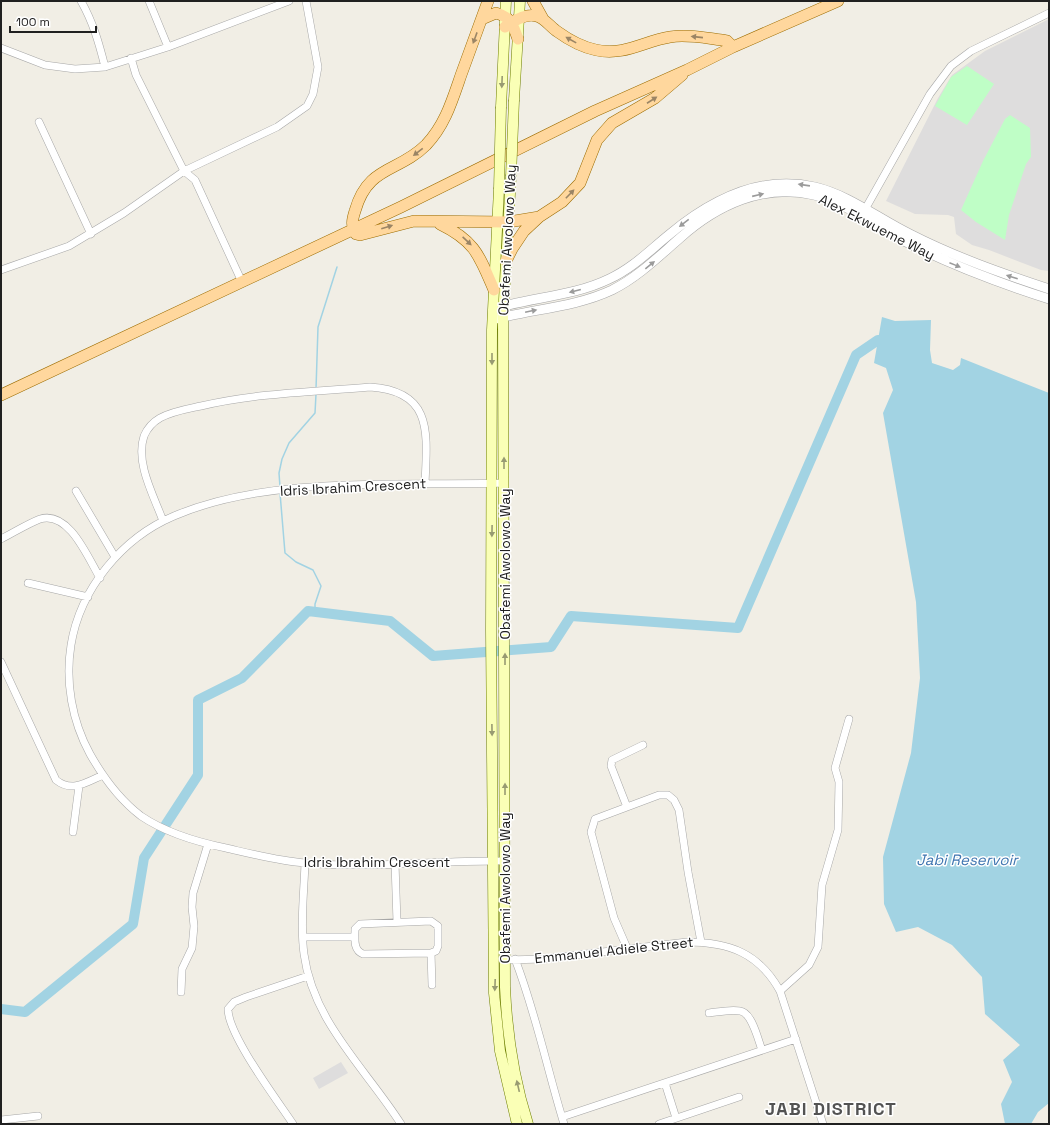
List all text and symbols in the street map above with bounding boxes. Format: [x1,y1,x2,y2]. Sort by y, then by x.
scale bar [10,8,96,34]
text: 100 m [16,14,50,30]
one-way arrow [472,32,478,44]
one-way arrow [691,34,703,41]
one-way arrow [565,36,577,43]
one-way arrow [499,76,506,88]
one-way arrow [646,96,658,103]
one-way arrow [412,148,423,156]
street label: Obafemi Awolowo Way [494,164,520,316]
one-way arrow [798,182,810,188]
one-way arrow [565,189,575,199]
street label: Alex Ekwueme Way [816,190,938,264]
one-way arrow [752,192,764,198]
one-way arrow [678,218,689,227]
one-way arrow [382,224,394,230]
one-way arrow [462,236,472,245]
one-way arrow [645,260,656,269]
one-way arrow [949,263,961,269]
one-way arrow [1006,274,1018,280]
one-way arrow [569,288,581,294]
one-way arrow [525,308,537,314]
one-way arrow [489,353,495,366]
one-way arrow [501,456,507,469]
street label: Idris Ibrahim Crescent [279,474,427,500]
street label: Obafemi Awolowo Way [496,488,514,640]
one-way arrow [489,525,495,538]
one-way arrow [502,652,508,665]
one-way arrow [489,724,495,737]
one-way arrow [502,782,508,795]
street label: Obafemi Awolowo Way [496,812,514,964]
water label: Jabi Reservoir [916,850,1019,869]
street label: Idris Ibrahim Crescent [304,853,450,871]
street label: Emmanuel Adiele Street [534,933,694,967]
one-way arrow [491,979,498,991]
one-way arrow [515,1080,521,1093]
district label: JABI DISTRICT [765,1097,897,1120]

